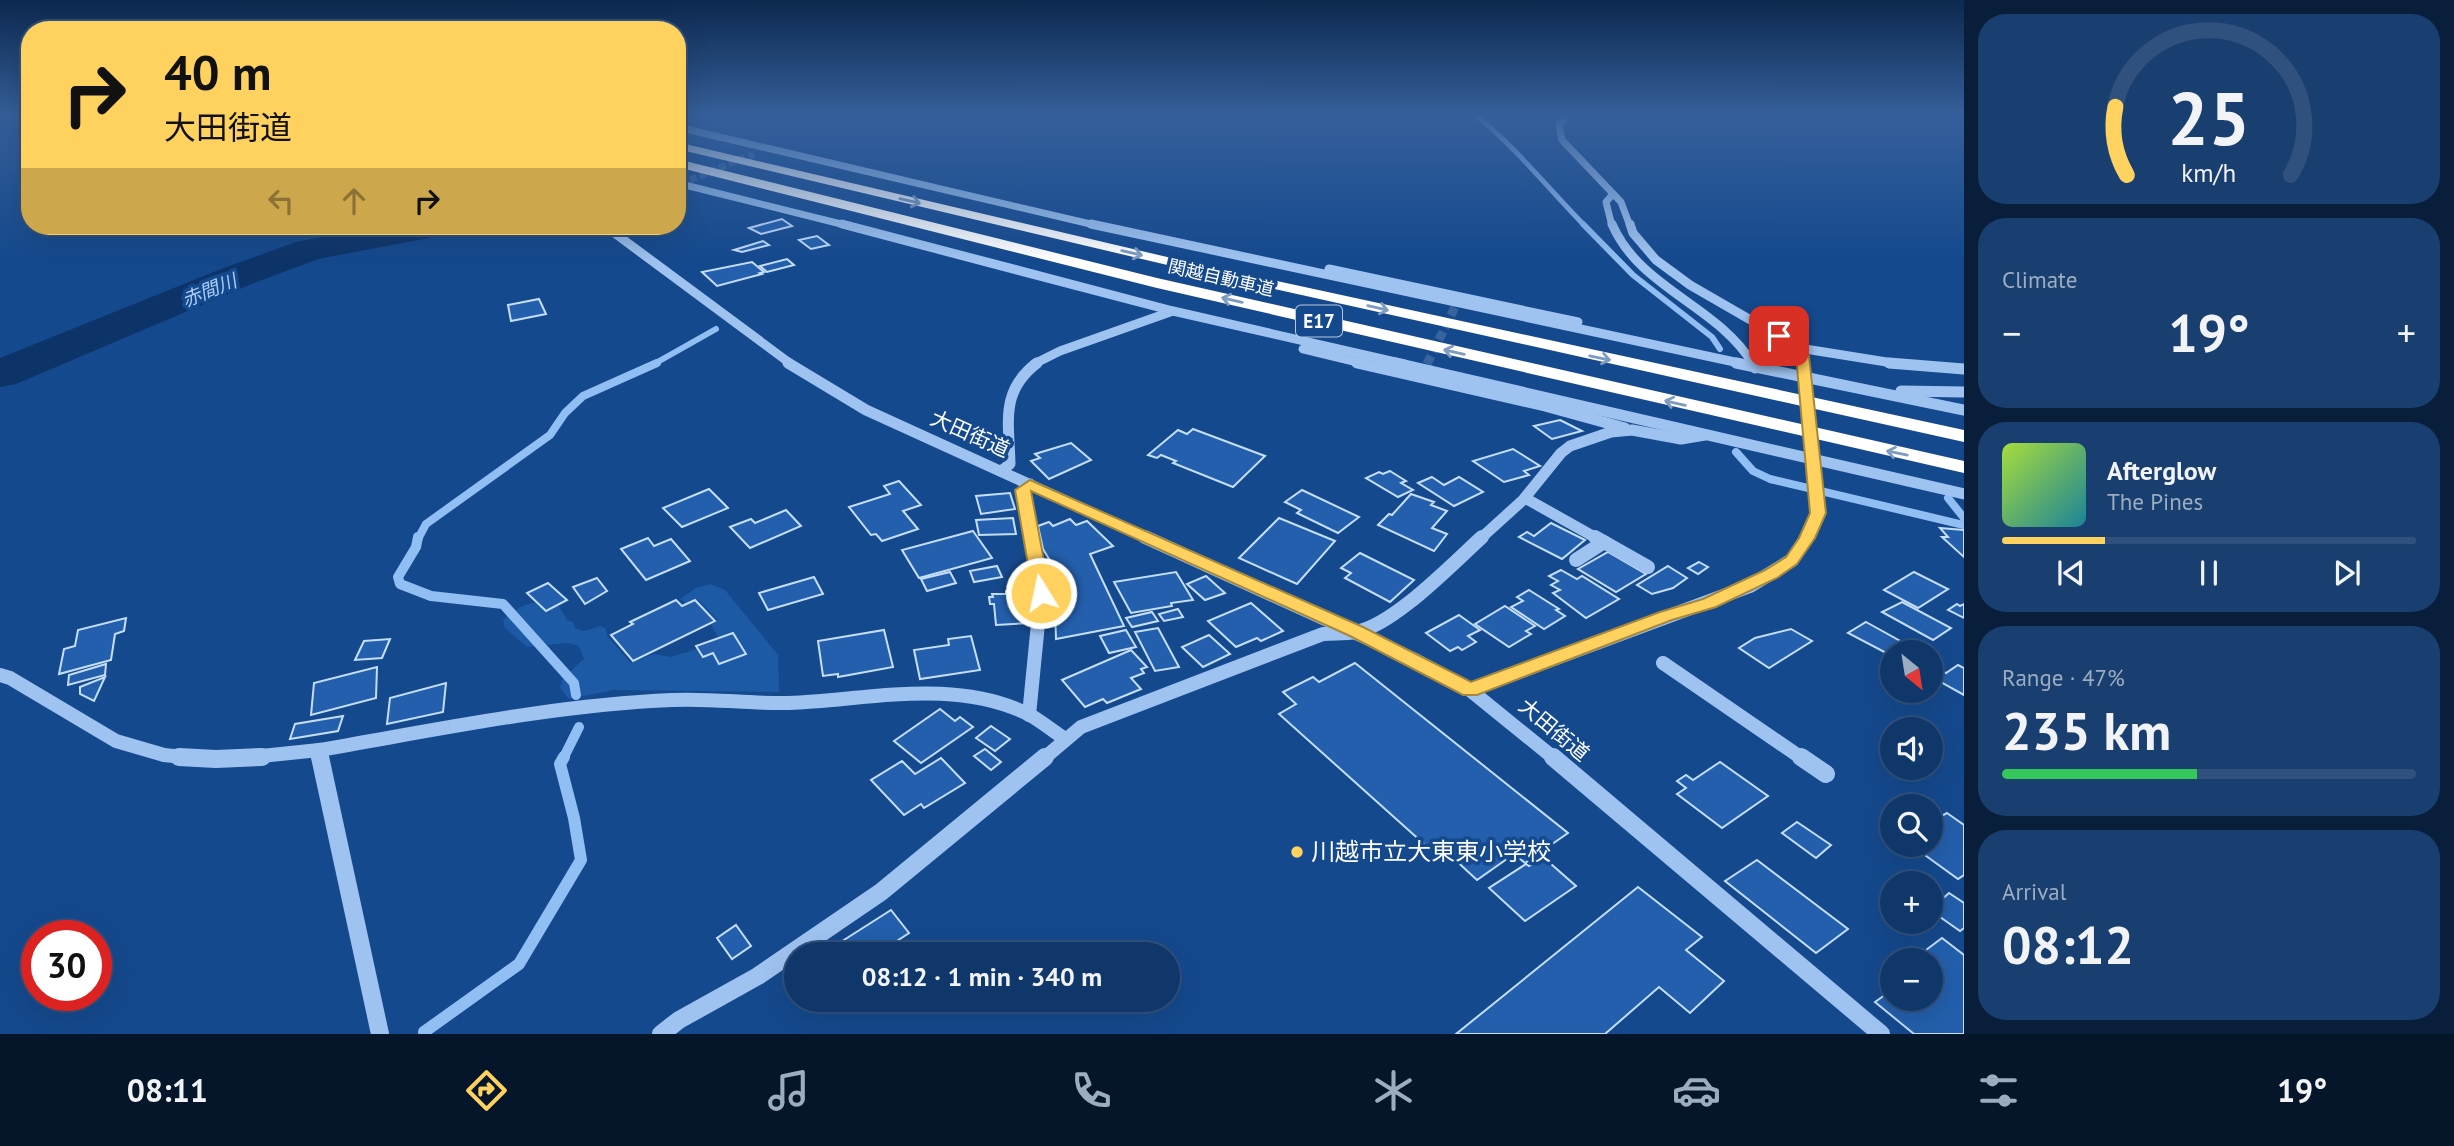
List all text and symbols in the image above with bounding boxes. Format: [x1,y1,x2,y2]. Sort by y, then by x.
text: 40 m [164,40,271,104]
icon: right [49,49,140,140]
text: 25 [2168,71,2250,165]
text: 大田街道 [164,106,292,148]
text: km/h [2182,157,2236,189]
icon: left [262,182,300,220]
icon: ahead [335,182,373,220]
icon: right [408,182,446,220]
one-way arrow [899,195,921,208]
one-way arrow [1120,247,1143,260]
street label: 関越自動車道 [1166,254,1276,301]
text: Climate [2002,265,2077,294]
water label: 赤間川 [178,267,242,312]
one-way arrow [1221,293,1244,307]
text: 19° [2168,299,2250,366]
one-way arrow [1366,302,1389,316]
road number: E17 [1296,306,1342,336]
pin [1749,306,1809,366]
text: − [2002,308,2021,357]
text: + [2397,308,2416,357]
icon: arrive [1760,317,1798,355]
one-way arrow [1443,345,1466,358]
one-way arrow [1588,351,1611,365]
one-way arrow [1664,396,1687,410]
street label: 大田街道 [926,404,1014,463]
one-way arrow [1886,445,1909,459]
text: Afterglow [2107,454,2216,487]
text: The Pines [2107,487,2203,516]
icon: previous [2052,554,2090,592]
icon: pause [2190,554,2228,592]
icon: next [2328,554,2366,592]
position arrow [1004,556,1078,630]
north arrow [1880,640,1942,704]
map controls [1880,640,1943,1011]
text: Range · 47% [2002,663,2125,692]
street label: 大田街道 [1513,692,1595,767]
text: 235 km [2002,697,2171,764]
button: sound [1880,717,1943,780]
button: search [1880,794,1943,857]
place label: 川越市立大東東小学校 [1311,836,1551,867]
marker: 川越市立大東東小学校 [1289,844,1305,860]
button: + [1880,871,1943,934]
text: Arrival [2002,877,2066,906]
text: 08:12 [2002,911,2134,978]
speed limit sign: 30 [21,920,112,1011]
button: − [1880,948,1943,1011]
text: 08:12 · 1 min · 340 m [862,960,1102,993]
icon: directions [462,1066,511,1115]
icon: music [764,1066,813,1115]
icon: phone [1067,1066,1116,1115]
icon: climate [1369,1066,1418,1115]
icon: car [1672,1066,1721,1115]
icon: filters [1974,1066,2023,1115]
text: 08:11 [127,1069,208,1111]
text: 19° [2277,1069,2327,1111]

